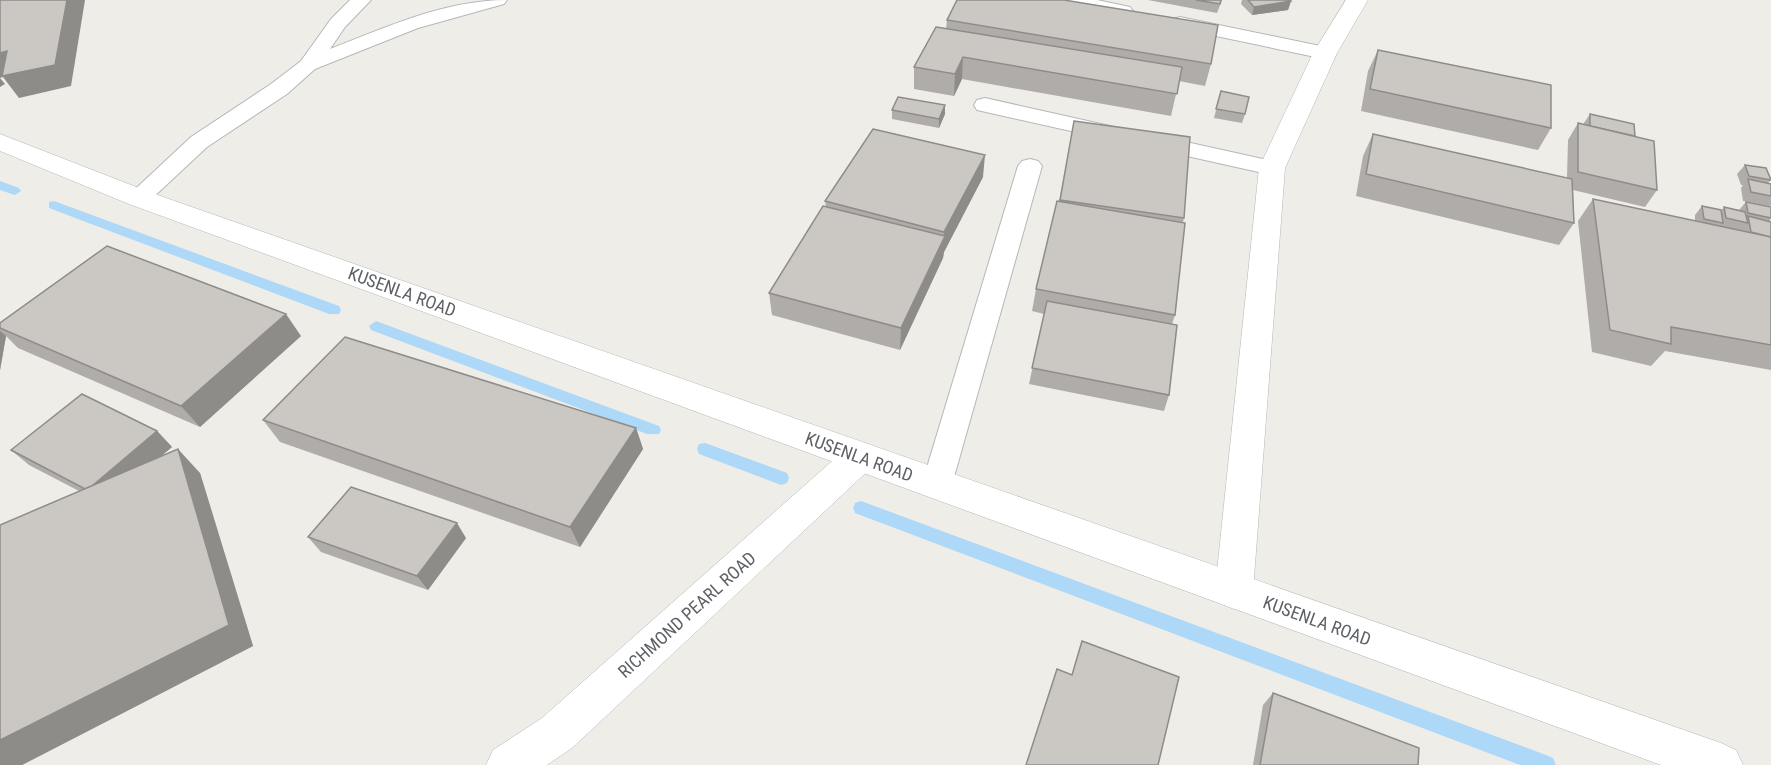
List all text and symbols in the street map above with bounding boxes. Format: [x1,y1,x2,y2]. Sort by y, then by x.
street label: KUSENLA ROAD [345,262,459,321]
street label: KUSENLA ROAD [802,427,916,486]
street label: RICHMOND PEARL ROAD [614,547,760,682]
street label: KUSENLA ROAD [1260,591,1374,650]

